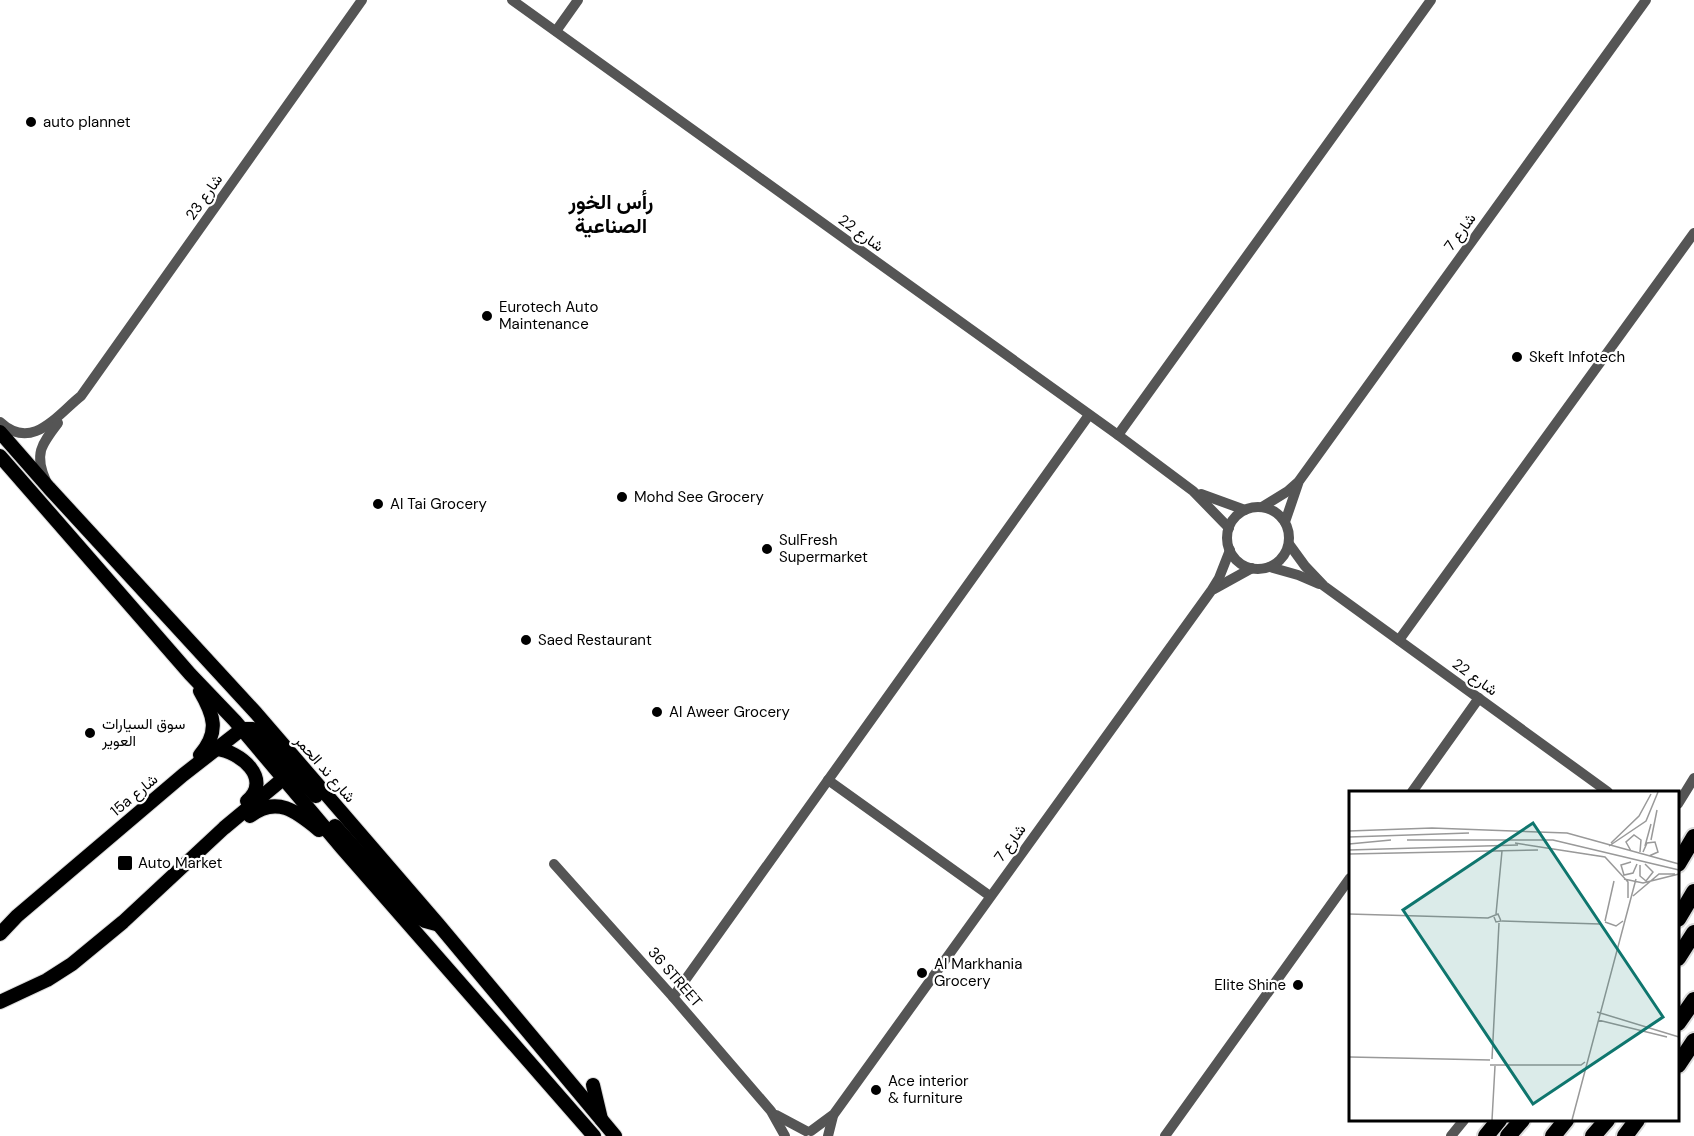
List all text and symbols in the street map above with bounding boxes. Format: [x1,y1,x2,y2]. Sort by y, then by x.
place label: auto plannet [43,112,131,132]
marker: auto plannet [24,115,38,129]
street label: شارع 23 [181,170,228,224]
district label: رأس الخور الصناعية [568,188,653,240]
street label: شارع 7 [1440,209,1481,256]
street label: شارع 22 [834,210,888,257]
place label: Eurotech Auto Maintenance [499,297,598,334]
marker: Eurotech Auto Maintenance [480,309,494,323]
place label: Skeft Infotech [1529,347,1625,367]
marker: Skeft Infotech [1510,350,1524,364]
place label: Mohd See Grocery [634,487,764,507]
marker: Mohd See Grocery [615,490,629,504]
place label: Al Tai Grocery [390,494,488,514]
marker: Al Tai Grocery [371,497,385,511]
place label: SulFresh Supermarket [779,530,868,567]
marker: SulFresh Supermarket [760,542,774,556]
place label: Saed Restaurant [538,630,652,650]
marker: Saed Restaurant [519,633,533,647]
street label: شارع 22 [1448,654,1502,701]
place label: Al Aweer Grocery [669,702,791,722]
marker: Al Aweer Grocery [650,705,664,719]
place label: سوق السيارات العوير [101,714,186,751]
marker: سوق السيارات العوير [83,726,97,740]
street label: شارع ند الحمر [289,730,360,808]
street label: 15a شارع [106,769,163,821]
inset map [1349,791,1679,1121]
street label: شارع 7 [990,820,1031,867]
place label: Auto Market [138,853,223,873]
marker: Auto Market [116,854,134,872]
street label: 36 STREET [643,943,707,1011]
place label: Al Markhania Grocery [934,954,1022,991]
marker: Al Markhania Grocery [915,966,929,980]
place label: Elite Shine [1214,975,1286,995]
marker: Elite Shine [1291,978,1305,992]
place label: Ace interior & furniture [888,1071,969,1108]
marker: Ace interior & furniture [869,1083,883,1097]

